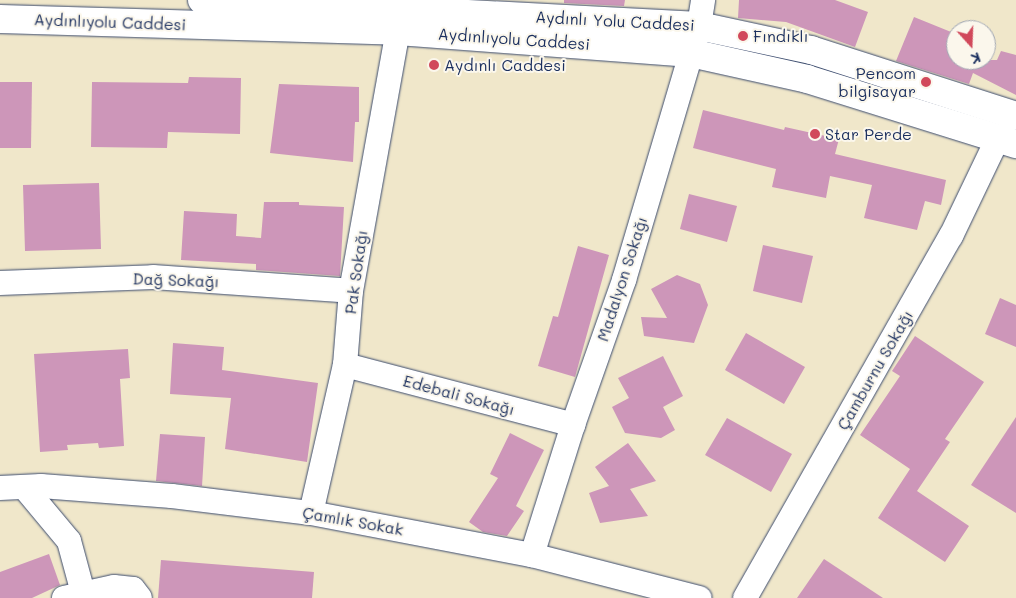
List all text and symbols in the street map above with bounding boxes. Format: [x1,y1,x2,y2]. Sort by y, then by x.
street label: Aydınlı Yolu Caddesi [535,7,695,35]
street label: Aydınlıyolu Caddesi [33,10,187,34]
north arrow [946,20,996,70]
street label: Aydınlıyolu Caddesi [437,24,591,54]
place label: Fındıklı [753,26,809,46]
marker: Fındıklı [737,30,749,42]
text: K [968,48,984,69]
place label: Aydınlı Caddesi [444,55,566,75]
marker: Aydınlı Caddesi [428,59,440,71]
place label: Pencom bilgisayar [839,63,916,101]
marker: Pencom bilgisayar [920,76,932,88]
place label: Star Perde [825,124,912,144]
marker: Star Perde [809,128,821,140]
street label: Madalyon Sokağı [593,214,651,344]
street label: Pak Sokağı [341,229,371,315]
street label: Dağ Sokağı [132,269,220,291]
street label: Çamburnu Sokağı [833,307,917,433]
street label: Edebali Sokağı [401,371,517,419]
street label: Çamlık Sokak [301,503,405,539]

